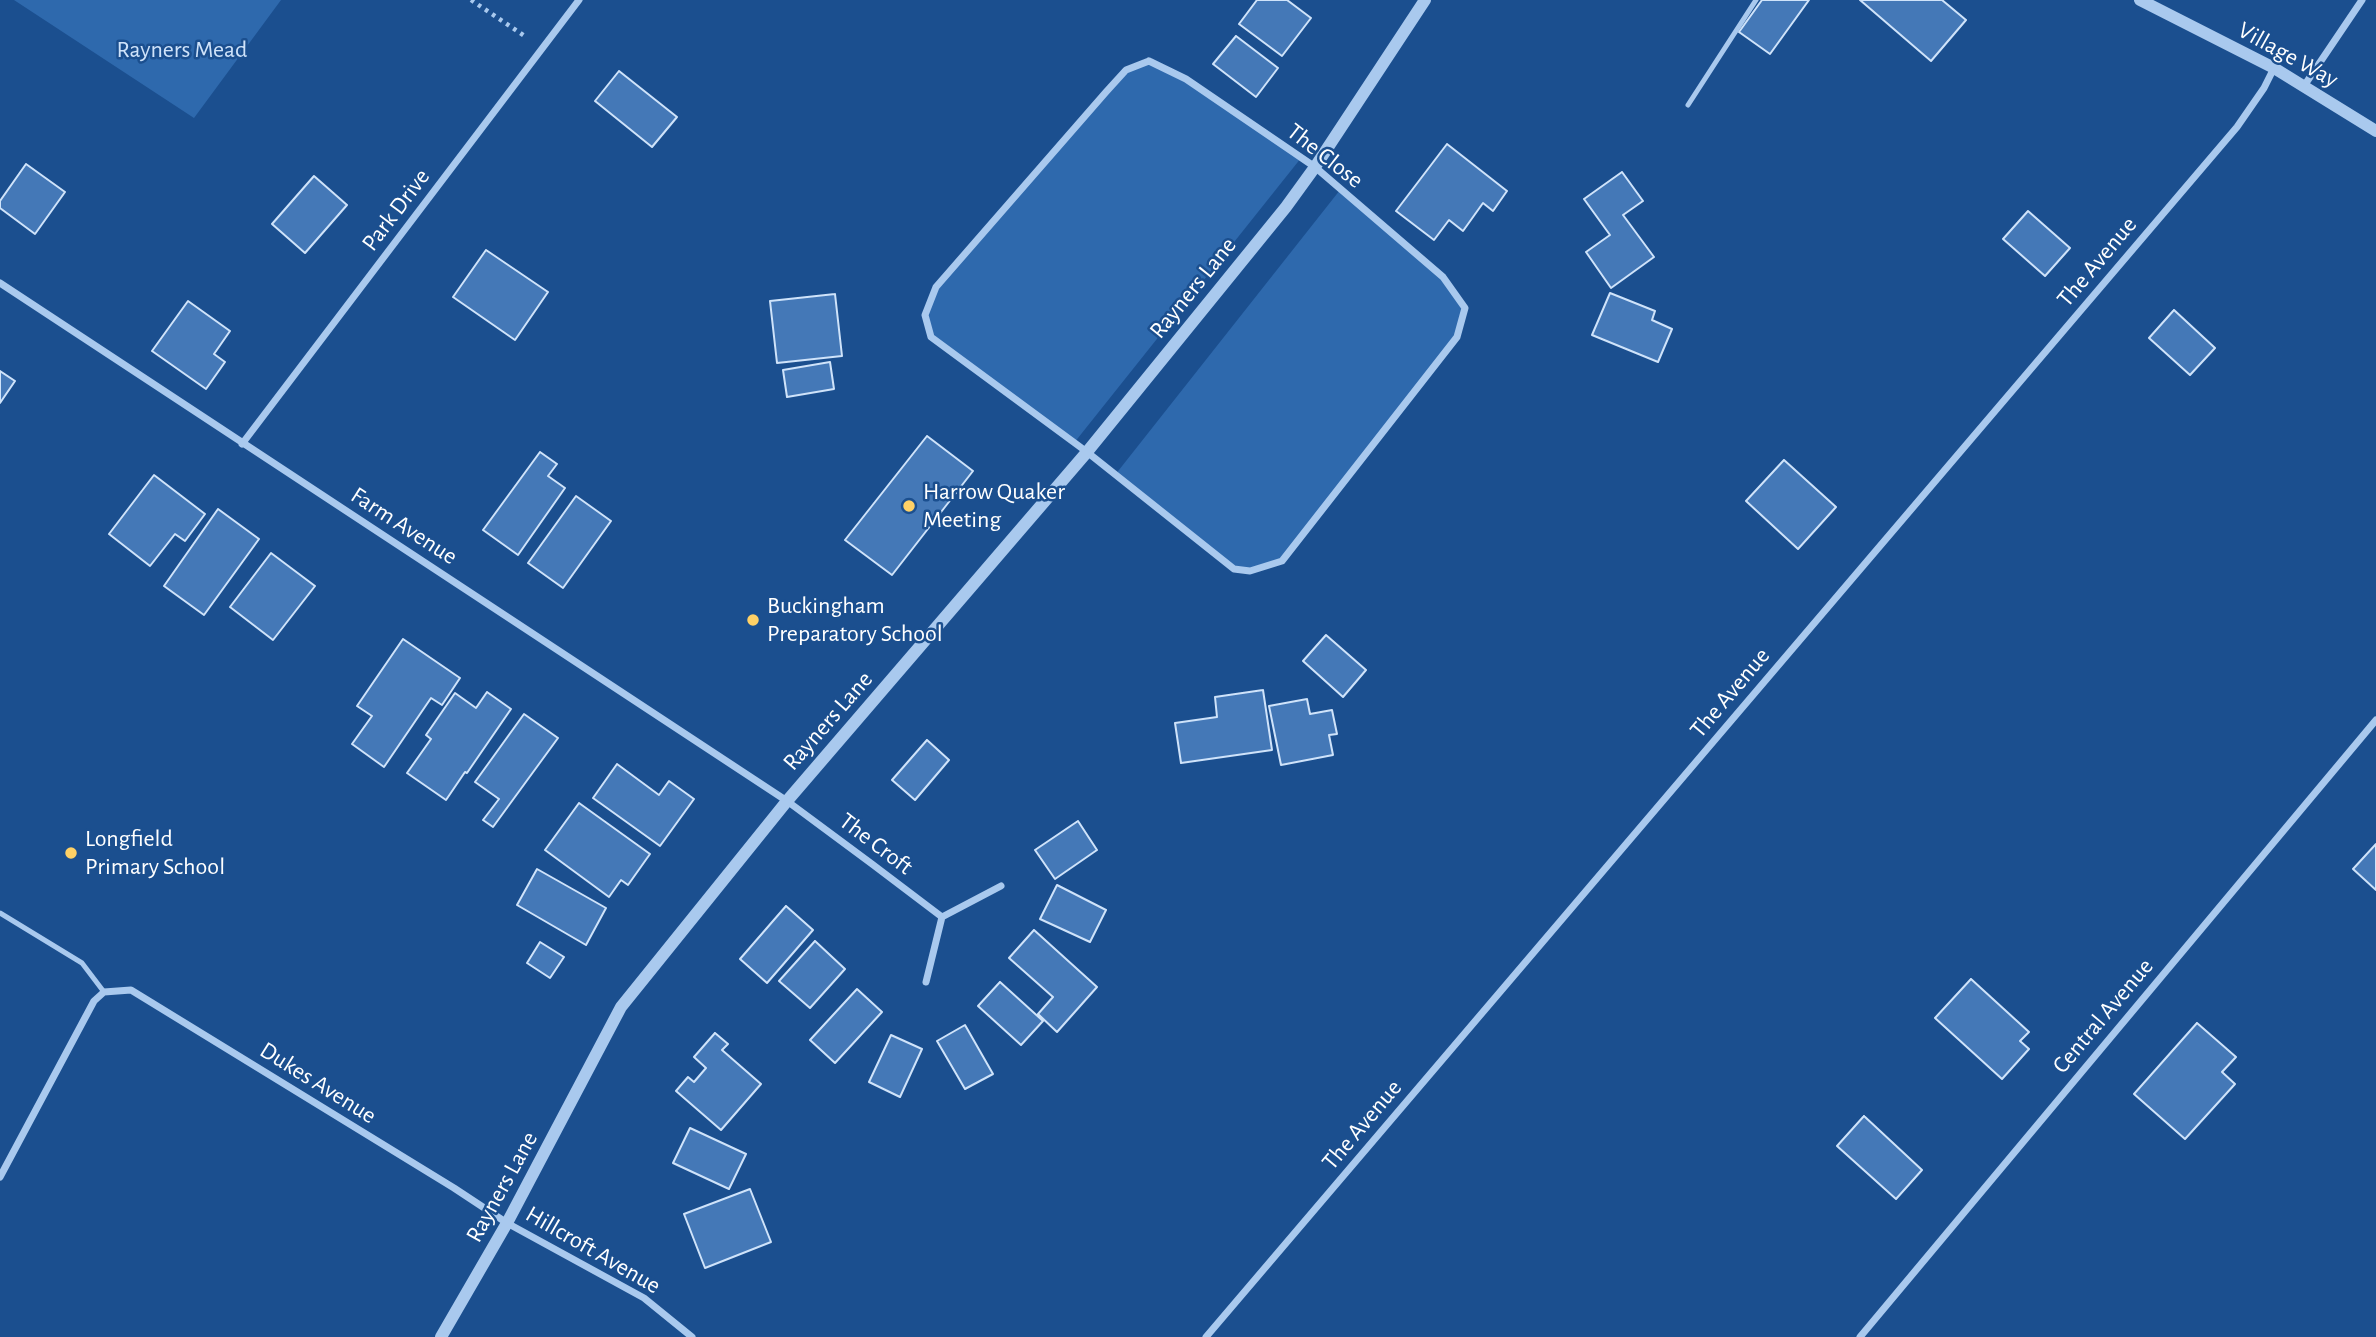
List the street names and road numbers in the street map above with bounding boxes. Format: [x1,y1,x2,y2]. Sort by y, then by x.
street label: Village Way [2233,16,2343,94]
street label: The Close [1281,117,1369,195]
street label: Park Drive [356,163,436,257]
street label: The Avenue [2051,211,2143,313]
street label: Rayners Lane [1143,231,1243,345]
street label: Farm Avenue [345,481,463,571]
street label: The Avenue [1684,642,1776,744]
street label: Rayners Lane [777,665,879,777]
street label: The Croft [833,807,919,881]
street label: Central Avenue [2046,953,2160,1079]
street label: Dukes Avenue [254,1036,382,1130]
street label: The Avenue [1316,1074,1408,1176]
street label: Rayners Lane [460,1127,544,1247]
street label: Hillcroft Avenue [520,1200,666,1300]

